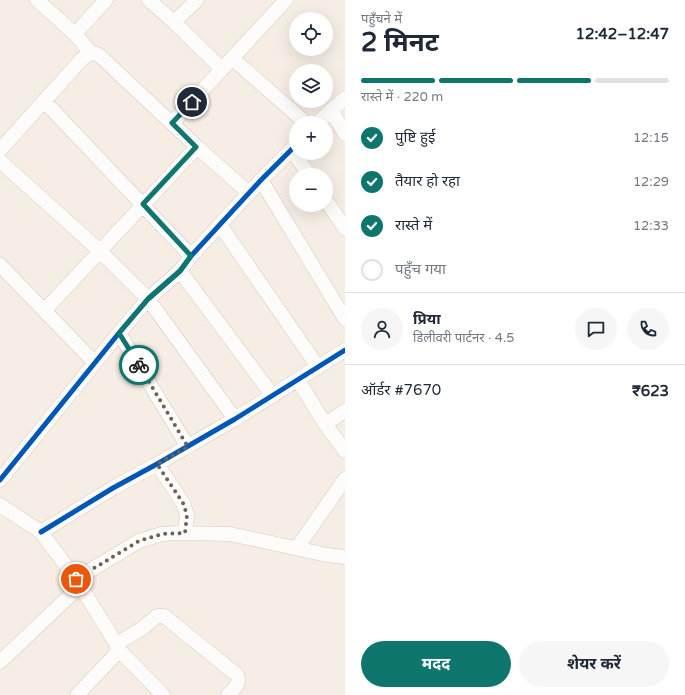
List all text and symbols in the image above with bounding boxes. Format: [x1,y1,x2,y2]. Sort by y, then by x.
text: पहुँचने में [361,11,402,27]
map controls [289,12,333,212]
button: locate [289,12,333,56]
text: 12:42–12:47 [576,25,669,43]
text: 2 मिनट [361,27,439,58]
button: layers [289,64,333,108]
pin [175,85,209,119]
text: रास्ते में · 220 m [361,89,443,105]
icon: home [181,91,203,113]
button: + [289,116,333,160]
icon: check [361,127,383,149]
text: पुष्टि हुई [395,128,435,146]
text: 12:15 [633,130,669,146]
button: − [289,168,333,212]
icon: check [361,171,383,193]
text: तैयार हो रहा [395,172,460,190]
text: 12:29 [633,174,669,190]
icon: check [361,215,383,237]
text: रास्ते में [395,216,432,234]
text: 12:33 [633,218,669,234]
text: पहुँच गया [395,260,446,278]
button: person [361,308,403,350]
button: chat [575,308,617,350]
button: phone [627,308,669,350]
text: प्रिया [413,310,441,328]
text: डिलीवरी पार्टनर · 4.5 [413,330,514,346]
courier [119,345,159,385]
icon: bike [128,354,150,376]
text: ऑर्डर #7670 [361,381,441,399]
text: ₹623 [632,382,669,400]
pin [59,562,93,596]
icon: bag [65,568,87,590]
button: मदद [361,641,511,687]
button: शेयर करें [519,641,669,687]

